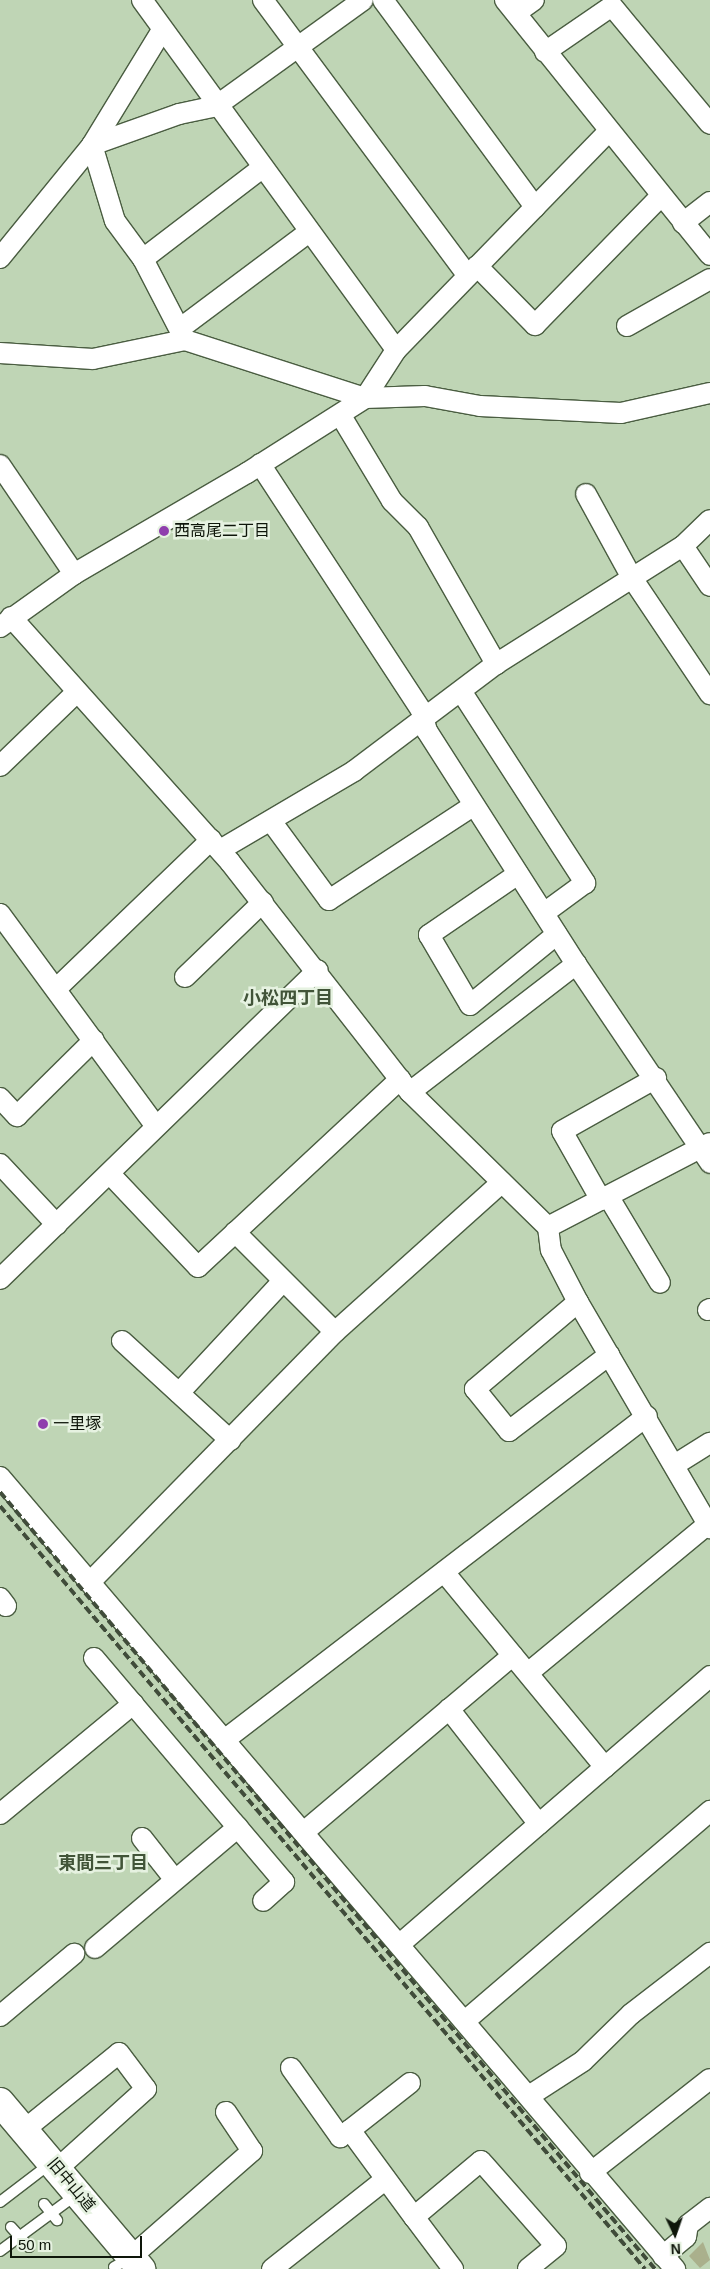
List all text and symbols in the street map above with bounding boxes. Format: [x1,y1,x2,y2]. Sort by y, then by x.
place label: 西高尾二丁目 [174,521,270,541]
marker: 西高尾二丁目 [158,525,170,537]
district label: 小松四丁目 [243,987,333,1009]
place label: 一里塚 [53,1414,101,1434]
marker: 一里塚 [37,1418,49,1430]
district label: 東間三丁目 [58,1852,148,1874]
street label: 旧中山道 [43,2154,99,2216]
north arrow [650,2209,700,2259]
scale bar [12,2226,145,2258]
text: 50 m [18,2236,51,2253]
text: N [670,2241,681,2257]

